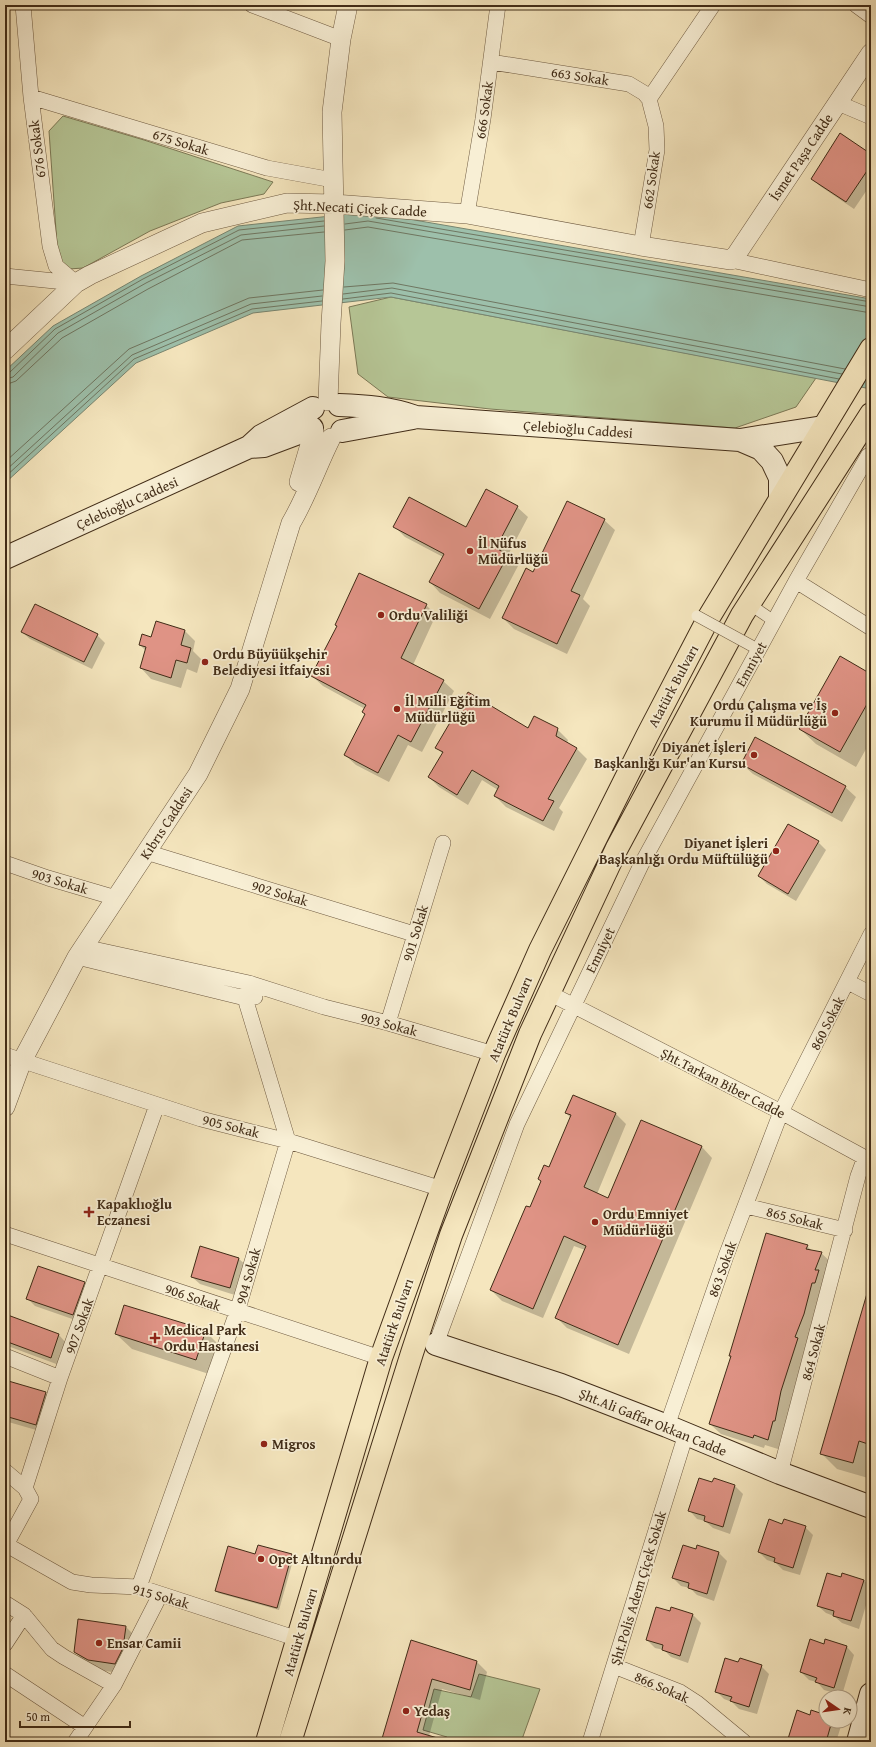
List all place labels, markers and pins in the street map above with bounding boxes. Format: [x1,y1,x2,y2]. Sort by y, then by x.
place label: İl Nüfus Müdürlüğü [478,533,548,569]
marker: İl Nüfus Müdürlüğü [465,546,475,556]
place label: Ordu Valiliği [389,605,469,625]
marker: Ordu Valiliği [376,610,386,620]
place label: Ordu Büyüükşehir Belediyesi İtfaiyesi [213,644,331,680]
marker: Ordu Büyüükşehir Belediyesi İtfaiyesi [200,657,210,667]
place label: İl Milli Eğitim Müdürlüğü [405,691,490,727]
place label: Ordu Çalışma ve İş Kurumu İl Müdürlüğü [690,695,827,731]
marker: İl Milli Eğitim Müdürlüğü [392,704,402,714]
marker: Ordu Çalışma ve İş Kurumu İl Müdürlüğü [830,708,840,718]
place label: Diyanet İşleri Başkanlığı Kur'an Kursu [594,737,747,773]
marker: Diyanet İşleri Başkanlığı Kur'an Kursu [749,750,759,760]
place label: Diyanet İşleri Başkanlığı Ordu Müftülüğü [599,833,769,869]
marker: Diyanet İşleri Başkanlığı Ordu Müftülüğü [771,846,781,856]
place label: Kapaklıoğlu Eczanesi [97,1194,172,1230]
place label: Ordu Emniyet Müdürlüğü [603,1204,689,1240]
marker: Kapaklıoğlu Eczanesi [84,1207,94,1217]
marker: Ordu Emniyet Müdürlüğü [590,1217,600,1227]
place label: Medical Park Ordu Hastanesi [164,1320,260,1356]
marker: Medical Park Ordu Hastanesi [149,1332,161,1344]
place label: Migros [272,1434,315,1454]
marker: Migros [259,1439,269,1449]
place label: Opet Altınordu [269,1549,362,1569]
marker: Opet Altınordu [256,1554,266,1564]
place label: Ensar Camii [107,1633,182,1653]
marker: Ensar Camii [94,1638,104,1648]
place label: Yedaş [414,1701,450,1721]
marker: Yedaş [401,1706,411,1716]

